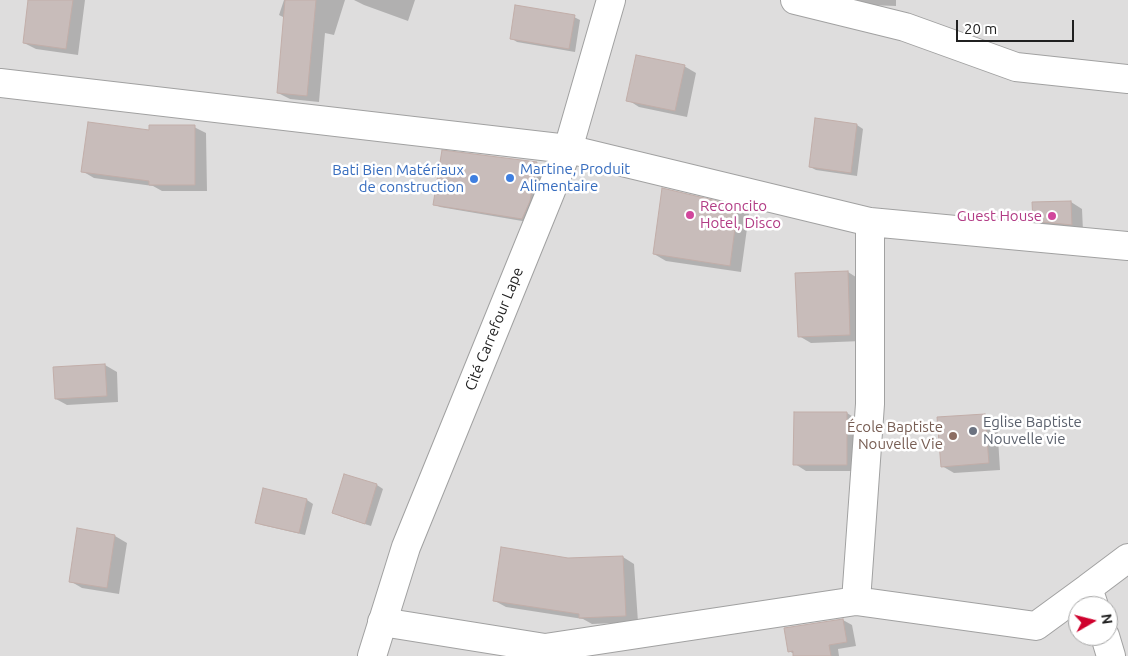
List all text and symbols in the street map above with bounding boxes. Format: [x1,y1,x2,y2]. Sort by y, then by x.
scale bar [958,10,1076,42]
text: 20 m [964,20,997,37]
place label: Martine, Produit Alimentaire [520,160,630,195]
place label: Bati Bien Matériaux de construction [332,161,464,196]
marker: Martine, Produit Alimentaire [504,172,516,184]
marker: Bati Bien Matériaux de construction [468,173,480,185]
place label: Reconcito Hotel, Disco [700,197,781,232]
place label: Guest House [957,207,1042,225]
marker: Reconcito Hotel, Disco [684,209,696,221]
marker: Guest House [1046,210,1058,222]
street label: Cité Carrefour Lape [461,265,527,393]
place label: Eglise Baptiste Nouvelle vie [983,413,1082,448]
place label: École Baptiste Nouvelle Vie [847,418,943,453]
marker: Eglise Baptiste Nouvelle vie [967,425,979,437]
marker: École Baptiste Nouvelle Vie [947,430,959,442]
north arrow [1068,596,1118,646]
text: N [1098,613,1116,625]

